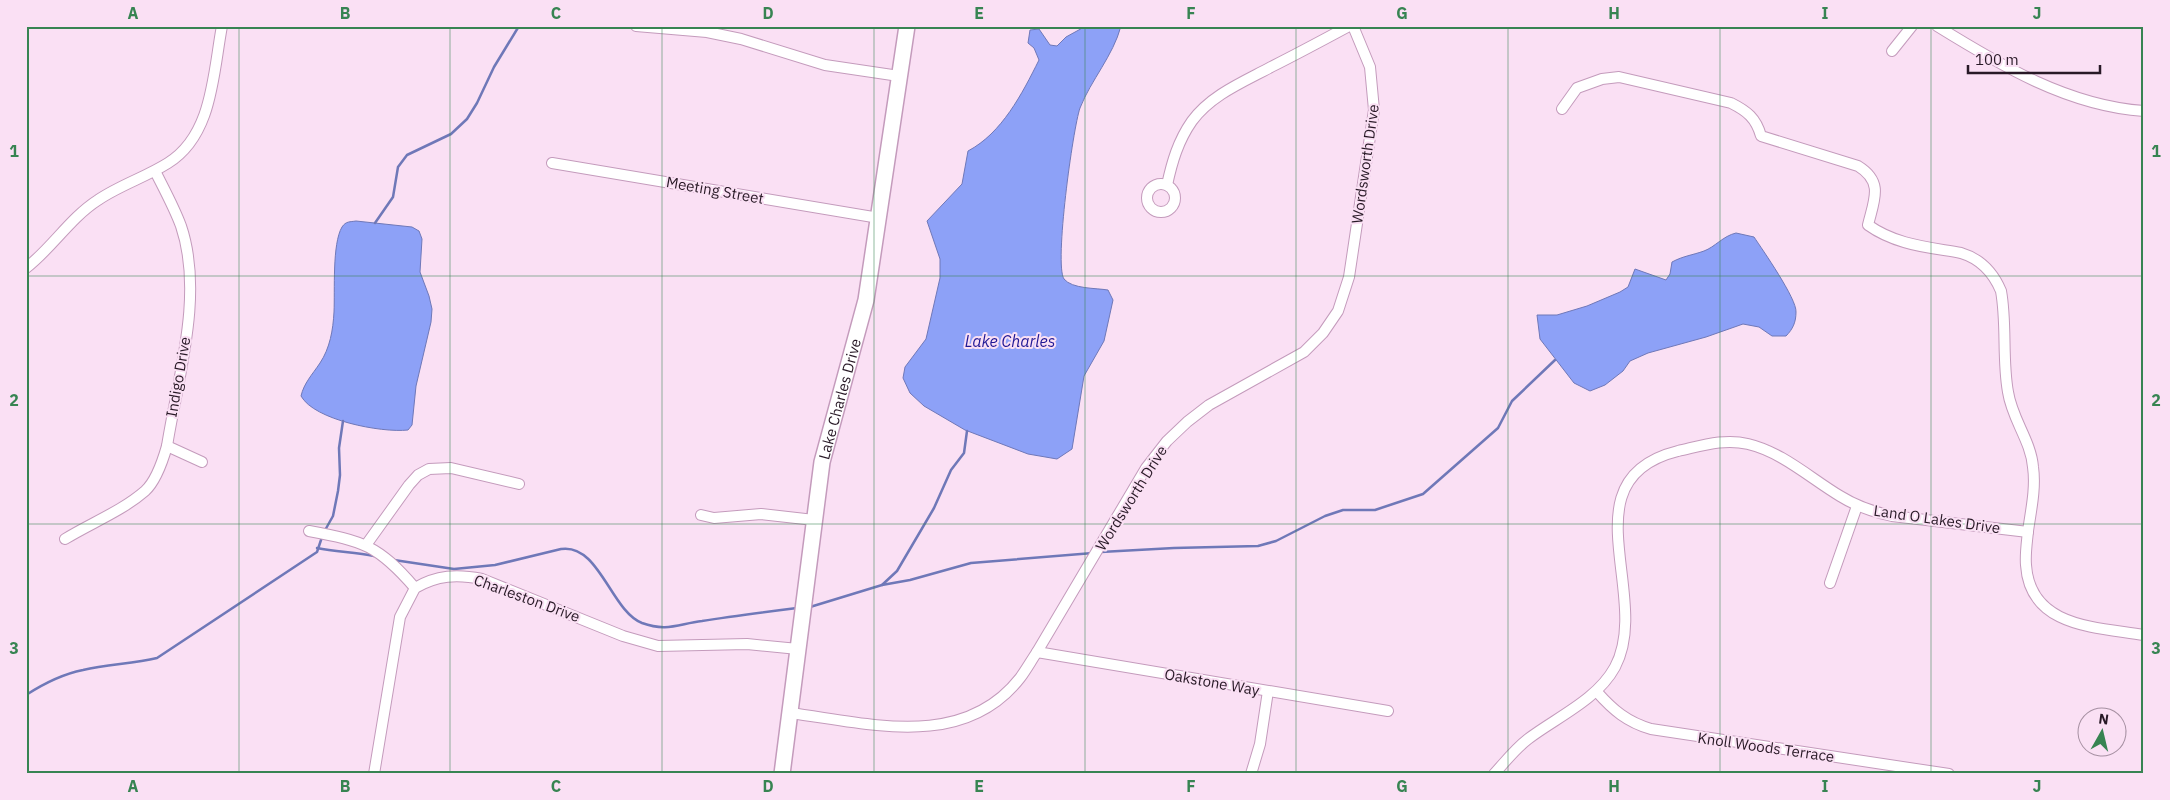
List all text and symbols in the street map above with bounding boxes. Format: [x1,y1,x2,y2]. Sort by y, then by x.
text: A [128,3,139,23]
text: B [340,3,351,23]
text: C [551,3,561,23]
text: D [762,3,774,23]
text: E [974,3,984,23]
text: F [1186,3,1196,23]
text: G [1396,3,1408,23]
text: H [1608,3,1620,23]
text: I [1822,3,1829,23]
text: J [2033,3,2041,23]
scale bar [1968,42,2100,74]
text: 100 m [1975,50,2019,69]
street label: Wordsworth Drive [1347,103,1383,225]
text: 1 [9,141,19,161]
text: 1 [2151,141,2161,161]
street label: Meeting Street [665,172,765,208]
water label: Lake Charles [965,331,1055,351]
street label: Indigo Drive [162,335,194,419]
street label: Lake Charles Drive [814,336,865,461]
text: 2 [9,390,19,410]
text: 2 [2151,390,2161,410]
street label: Wordsworth Drive [1091,442,1171,554]
street label: Land O Lakes Drive [1873,501,2001,537]
street label: Charleston Drive [471,570,583,626]
text: 3 [9,638,19,658]
text: 3 [2151,638,2161,658]
street label: Oakstone Way [1163,664,1261,700]
north arrow [2078,708,2128,758]
text: N [2098,710,2110,729]
street label: Knoll Woods Terrace [1696,728,1836,766]
text: A [128,776,139,796]
text: B [340,776,351,796]
text: C [551,776,561,796]
text: D [762,776,774,796]
text: E [974,776,984,796]
text: F [1186,776,1196,796]
text: G [1396,776,1408,796]
text: H [1608,776,1620,796]
text: I [1822,776,1829,796]
text: J [2033,776,2041,796]

